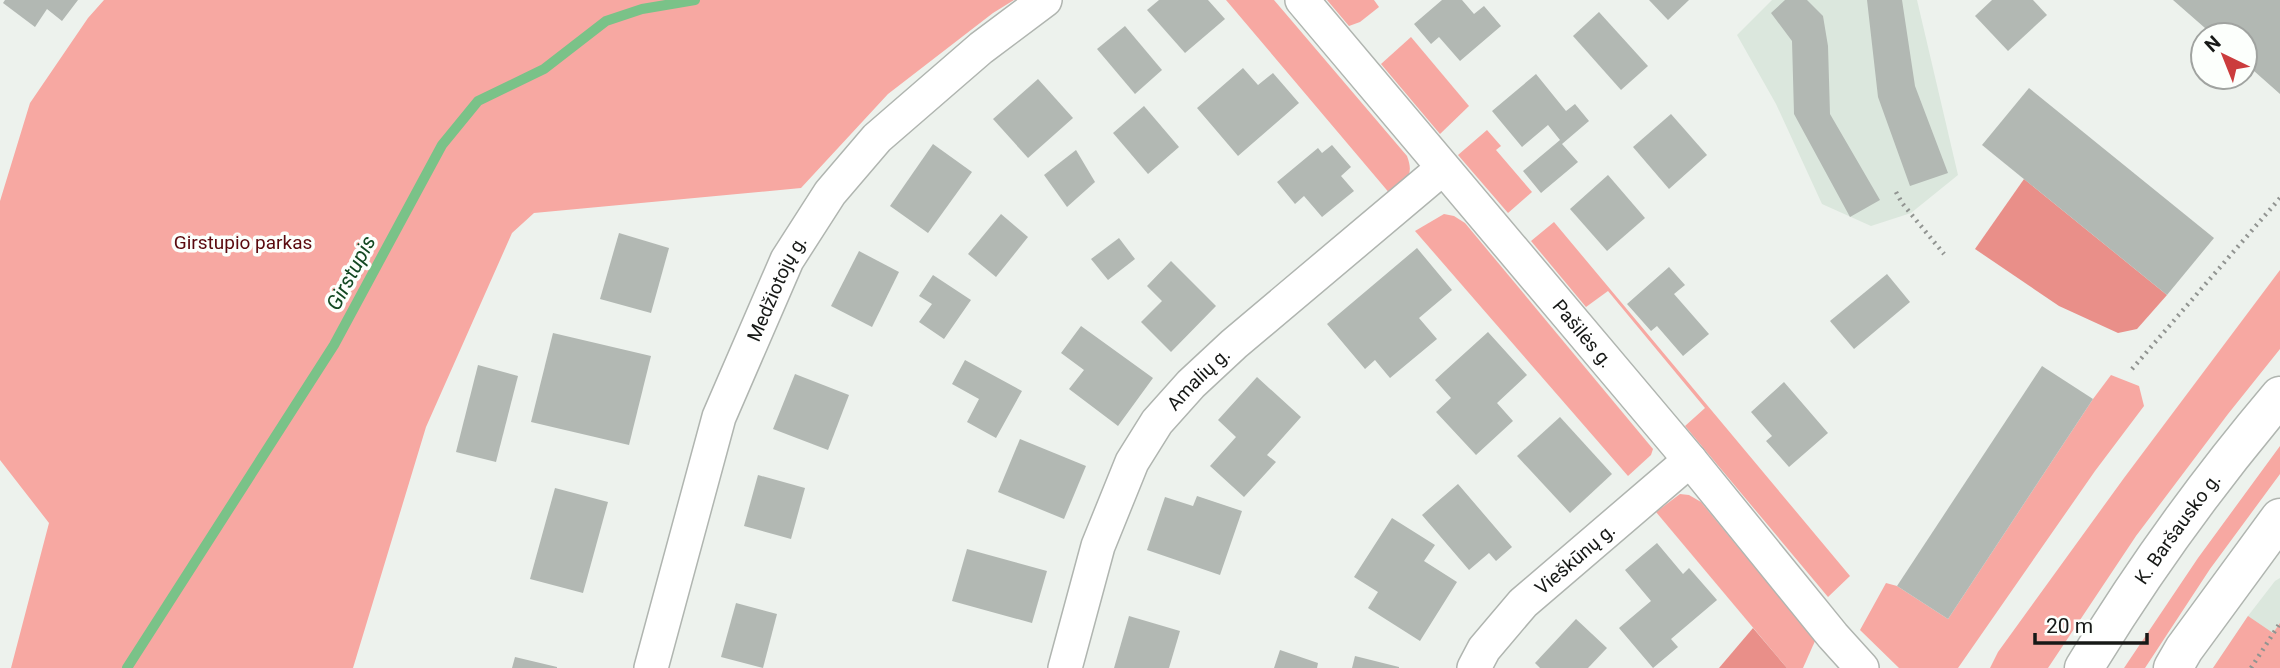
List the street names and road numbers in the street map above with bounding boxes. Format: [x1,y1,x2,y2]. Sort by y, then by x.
street label: Medžiotojų g. [742,231,811,345]
street label: Pašilės g. [1548,295,1618,372]
street label: Amalių g. [1162,342,1234,415]
street label: K. Baršausko g. [2130,468,2225,588]
street label: Vieškūnų g. [1530,518,1620,599]

